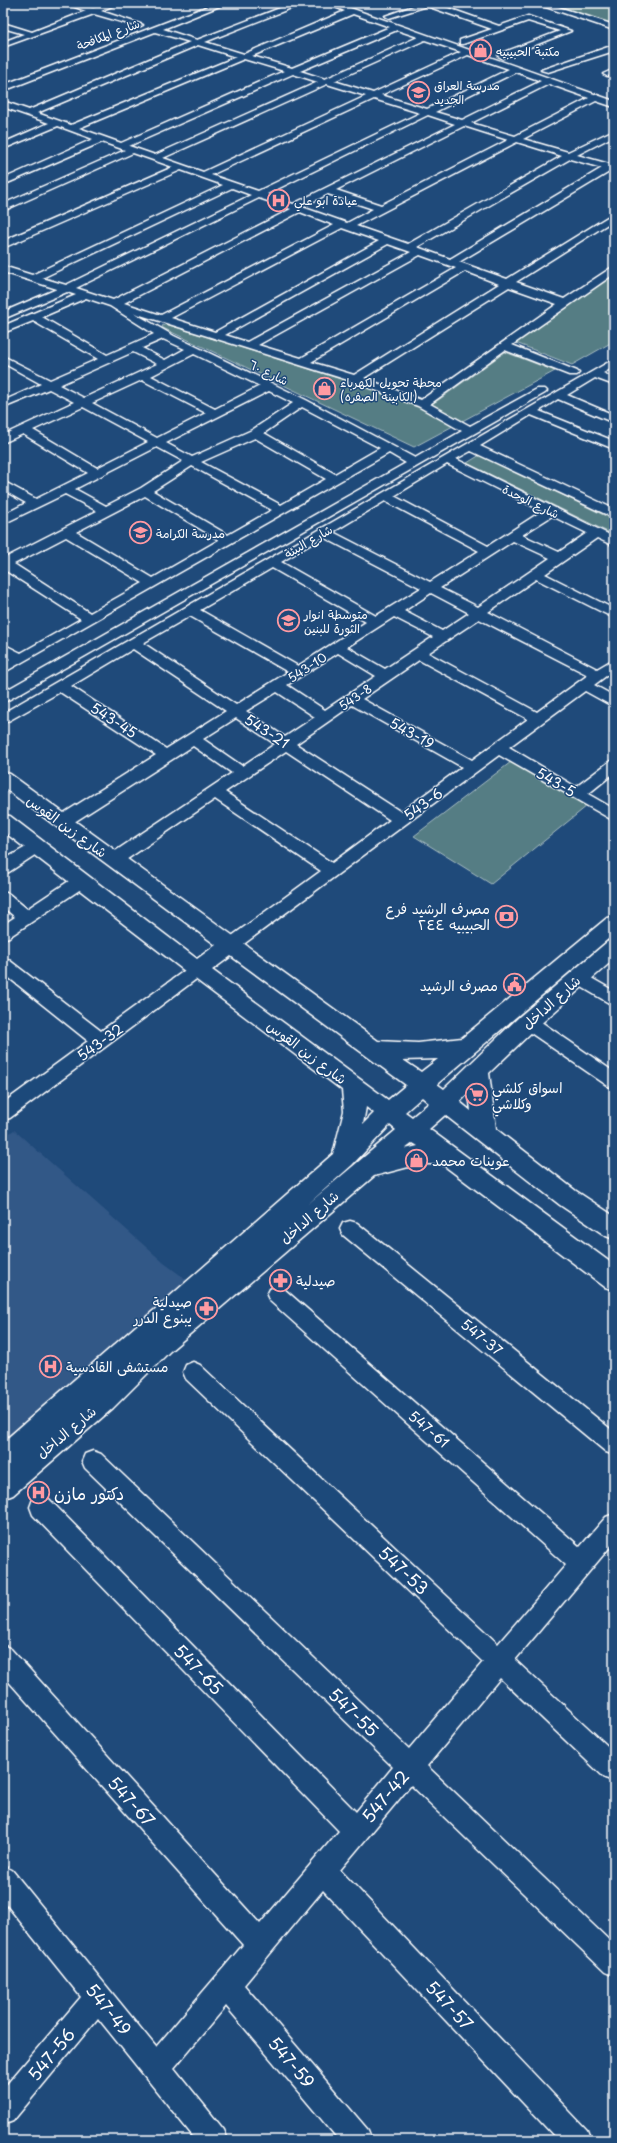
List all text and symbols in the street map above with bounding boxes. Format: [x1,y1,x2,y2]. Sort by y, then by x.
street label: شارع المكافحة [74,14,143,55]
shop icon: مكتبة الحبيبيه [468,38,494,64]
place label: مكتبة الحبيبيه [496,42,560,60]
place label: مدرسة العراق الجديد [434,76,500,108]
school or university icon: مدرسة العراق الجديد [406,79,432,105]
hospital icon: عيادة ابو علي [266,187,292,213]
place label: عيادة ابو علي [294,191,358,212]
street label: شارع ٦٠ [246,355,291,390]
place label: محطة تحويل الكهرباء (الكابينة الصفره) [340,373,442,405]
shop icon: محطة تحويل الكهرباء (الكابينة الصفره) [311,376,337,402]
street label: شارع الوحدة [499,479,562,523]
school or university icon: مدرسة الكرامة [128,520,154,546]
street label: شارع البيئة [280,520,336,563]
place label: مدرسة الكرامة [156,524,225,542]
place label: متوسطة انوار الثورة للبنين [303,605,368,637]
school or university icon: متوسطة انوار الثورة للبنين [276,608,302,634]
street label: 543-10 [284,648,330,686]
street label: 543-8 [335,679,375,715]
street label: 543-45 [87,697,141,743]
street label: 543-21 [240,709,294,753]
street label: 543-19 [386,712,438,754]
street label: 543-5 [532,762,580,802]
street label: 543-6 [399,783,447,825]
street label: شارع زين القوس [22,790,112,862]
place label: مصرف الرشيد فرع الحبيبيه ٢٤٤ [385,898,490,935]
bank icon: مصرف الرشيد فرع الحبيبيه ٢٤٤ [493,903,519,929]
street label: شارع الداخل [517,970,585,1034]
public building icon: مصرف الرشيد [501,972,527,998]
place label: مصرف الرشيد [420,975,498,996]
street label: شارع زين القوس [263,1015,351,1089]
street label: 543-32 [73,1018,127,1066]
place label: اسواق كلشي وكلاشي [492,1077,562,1117]
supermarket icon: اسواق كلشي وكلاشي [464,1082,490,1108]
shop icon: عوينات محمد [404,1147,430,1173]
place label: عوينات محمد [432,1150,510,1171]
street label: شارع الداخل [275,1185,343,1249]
pharmacy icon: صيدلية [268,1267,294,1293]
place label: صيدلية [296,1270,335,1291]
place label: صيدلية يبنوع الدرر [132,1291,192,1329]
pharmacy icon: صيدلية يبنوع الدرر [194,1296,220,1322]
street label: 547-37 [457,1314,508,1361]
hospital icon: مستشفى القادسية [37,1353,63,1379]
place label: مستشفى القادسية [66,1356,168,1377]
street label: شارع الداخل [32,1401,100,1463]
street label: 547-61 [404,1405,454,1453]
hospital icon: دكتور مازن [25,1480,51,1506]
place label: دكتور مازن [54,1480,124,1506]
street label: 547-53 [373,1540,435,1600]
street label: 547-65 [168,1638,230,1700]
street label: 547-55 [323,1681,385,1743]
street label: 547-42 [355,1764,415,1828]
street label: 547-67 [102,1770,162,1832]
street label: 547-57 [420,1974,480,2036]
street label: 547-49 [80,1977,138,2041]
street label: 547-56 [21,2022,81,2086]
street label: 547-59 [263,2031,321,2093]

